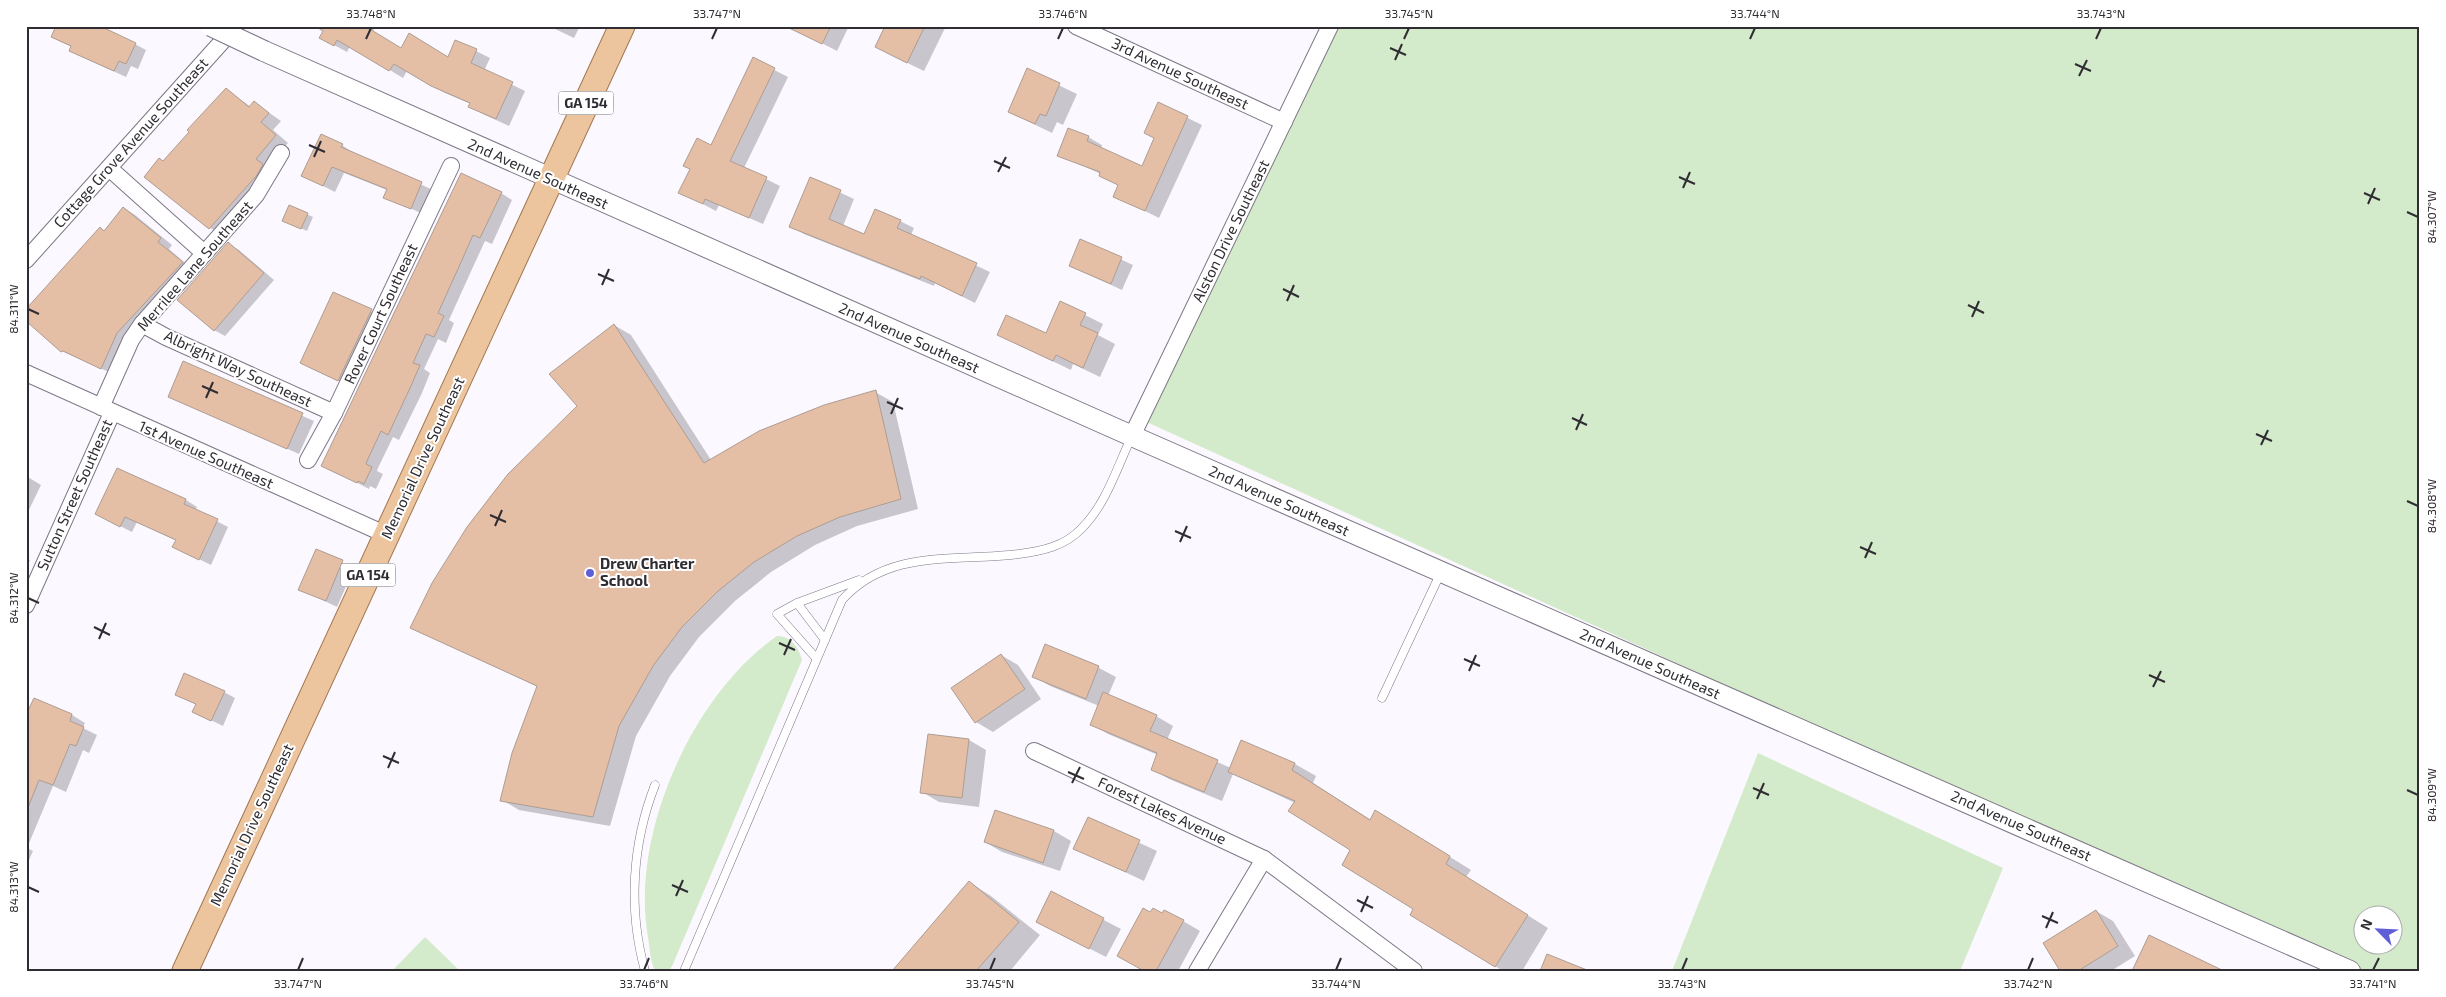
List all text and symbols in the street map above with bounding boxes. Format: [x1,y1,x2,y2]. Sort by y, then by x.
text: 33.748°N [346,6,396,20]
text: 33.747°N [693,6,741,20]
text: 33.746°N [1039,6,1087,20]
text: 33.745°N [1385,6,1433,20]
text: 33.744°N [1730,6,1780,20]
text: 33.743°N [2077,6,2125,20]
street label: 3rd Avenue Southeast [1109,33,1252,113]
street label: Cottage Grove Avenue Southeast [49,54,211,231]
road number: GA 154 [558,92,614,115]
street label: 2nd Avenue Southeast [465,134,612,212]
street label: Alston Drive Southeast [1188,156,1273,305]
text: 84.307°W [2424,190,2438,244]
street label: Merrilee Lane Southeast [133,196,256,334]
street label: Rover Court Southeast [340,240,421,387]
text: 84.311°W [6,284,20,334]
street label: 2nd Avenue Southeast [836,298,983,376]
street label: Albright Way Southeast [162,326,315,410]
street label: Memorial Drive Southeast [377,373,468,541]
street label: Sutton Street Southeast [33,416,116,573]
street label: 1st Avenue Southeast [136,416,277,492]
street label: 2nd Avenue Southeast [1206,461,1353,539]
text: 84.308°W [2424,479,2438,533]
place label: Drew Charter School [600,554,695,589]
road number: GA 154 [340,564,396,586]
marker: Drew Charter School [584,567,596,579]
text: 84.312°W [6,572,20,624]
street label: 2nd Avenue Southeast [1577,624,1724,702]
street label: Memorial Drive Southeast [206,740,297,908]
text: 84.309°W [2424,768,2438,822]
street label: Forest Lakes Avenue [1096,773,1229,848]
street label: 2nd Avenue Southeast [1948,786,2095,864]
text: 84.313°W [6,861,20,913]
north arrow [2354,904,2404,954]
text: N [2356,916,2375,933]
text: 33.747°N [274,976,322,990]
text: 33.746°N [620,976,668,990]
text: 33.745°N [966,976,1014,990]
text: 33.744°N [1311,976,1361,990]
text: 33.743°N [1658,976,1706,990]
text: 33.742°N [2004,976,2052,990]
text: 33.741°N [2350,976,2396,990]

